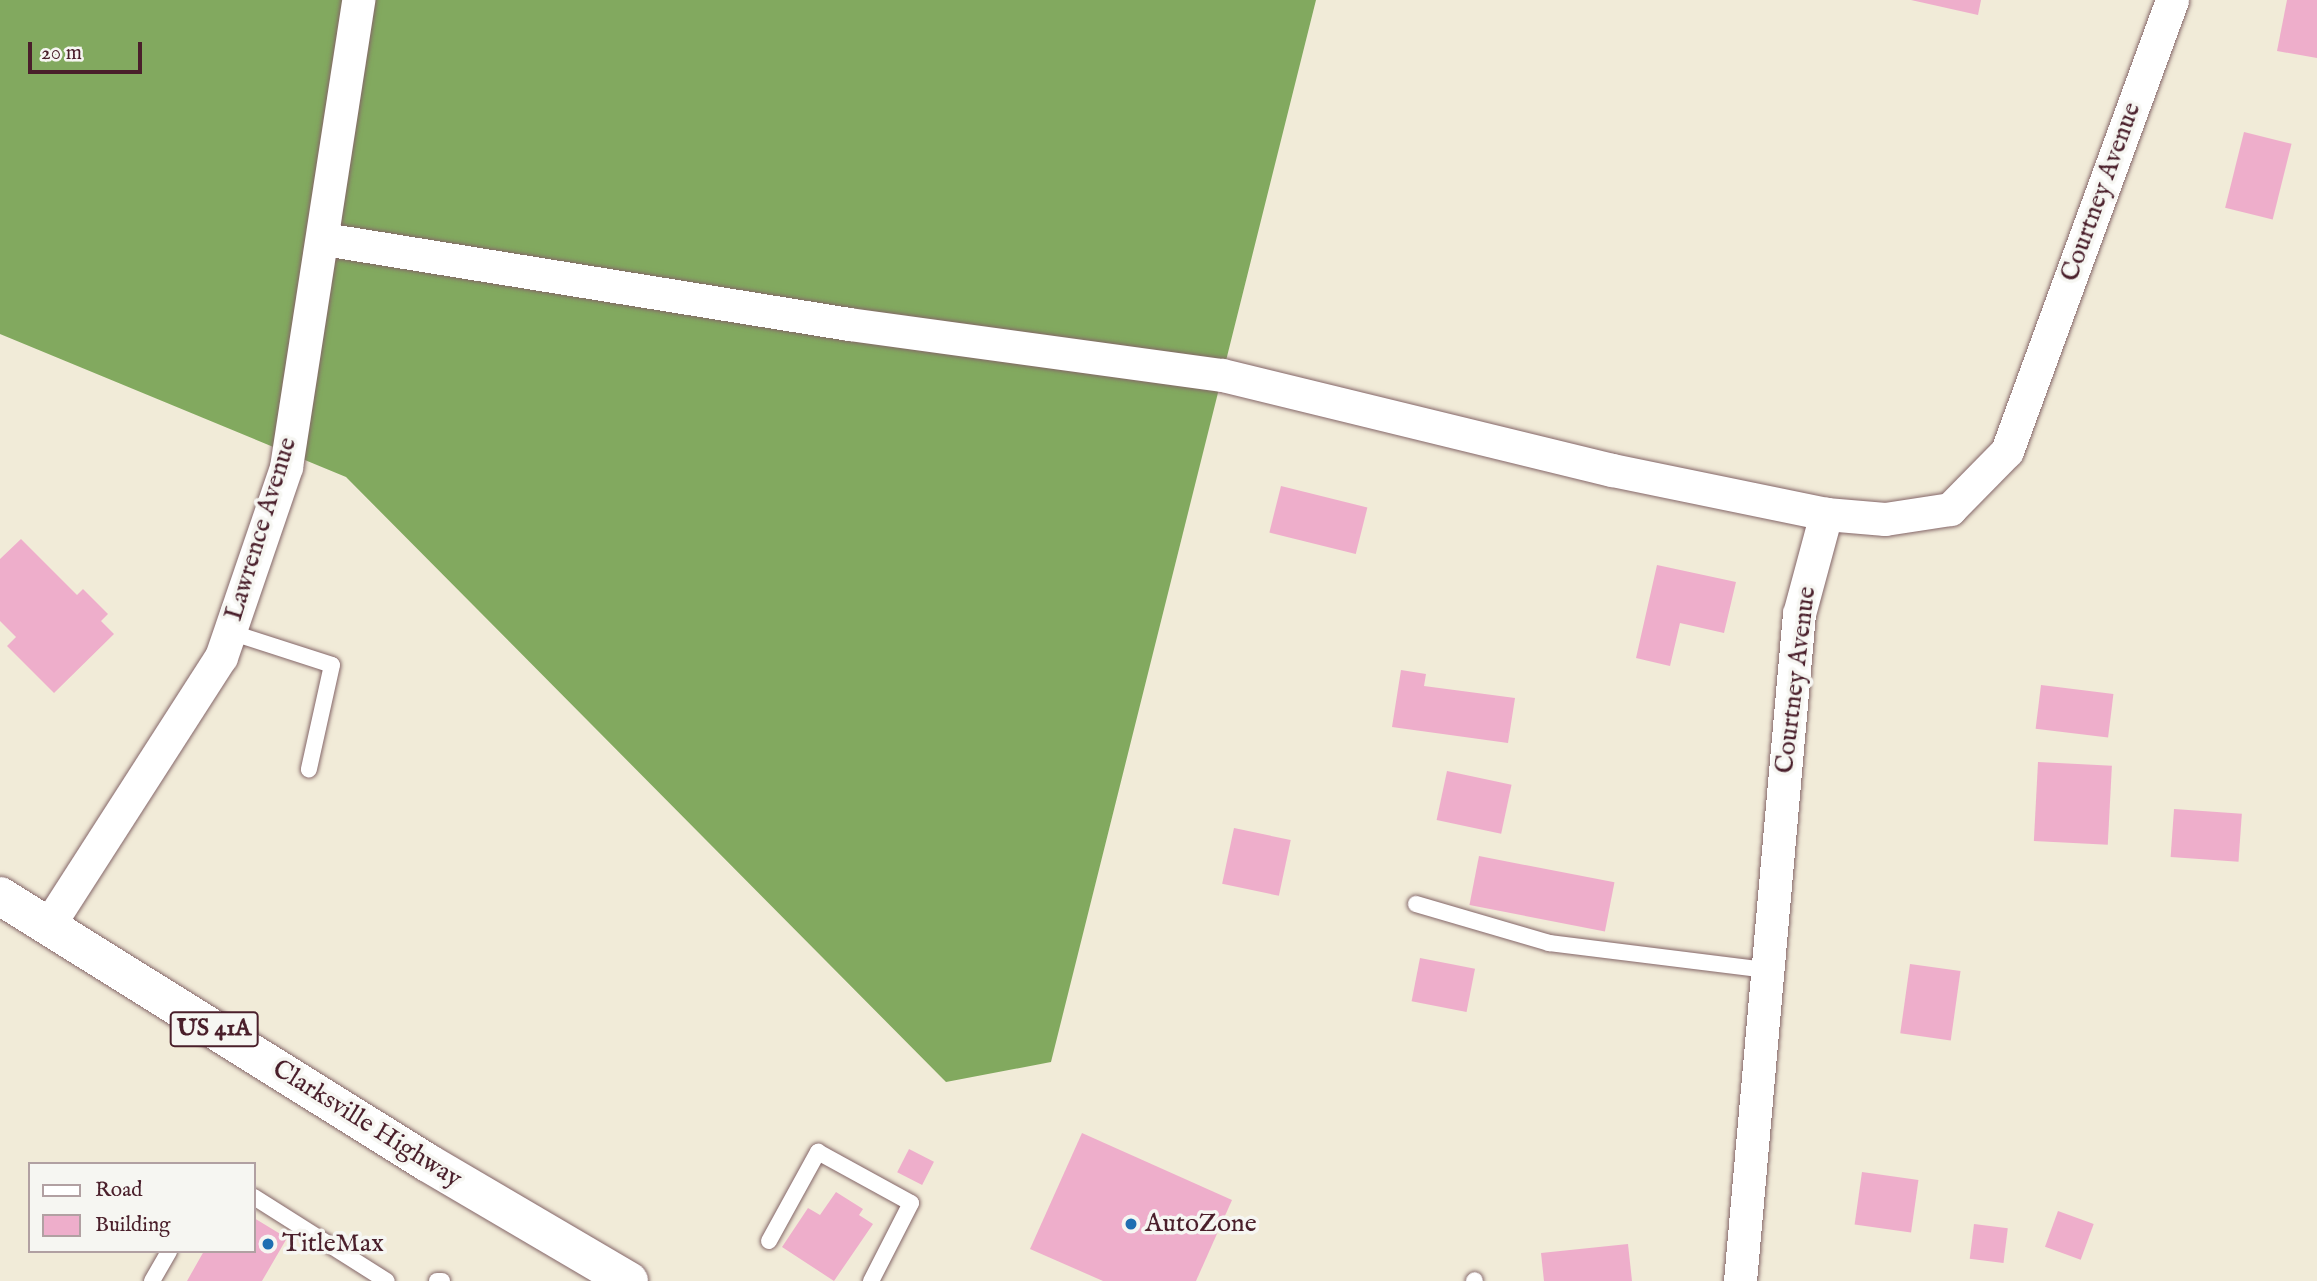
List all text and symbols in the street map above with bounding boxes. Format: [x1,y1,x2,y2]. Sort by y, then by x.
scale bar [32,28,145,72]
text: 20 m [41,40,82,67]
street label: Courtney Avenue [2054,98,2148,286]
street label: Lawrence Avenue [218,434,304,624]
street label: Courtney Avenue [1769,585,1823,775]
road number: US 41A [168,1009,260,1050]
street label: Clarksville Highway [267,1053,467,1195]
legend [28,1162,256,1253]
text: Road [95,1177,142,1204]
place label: AutoZone [1145,1208,1257,1240]
text: Building [95,1212,170,1239]
marker: AutoZone [1123,1216,1139,1232]
place label: TitleMax [282,1228,384,1260]
marker: TitleMax [260,1236,276,1252]

